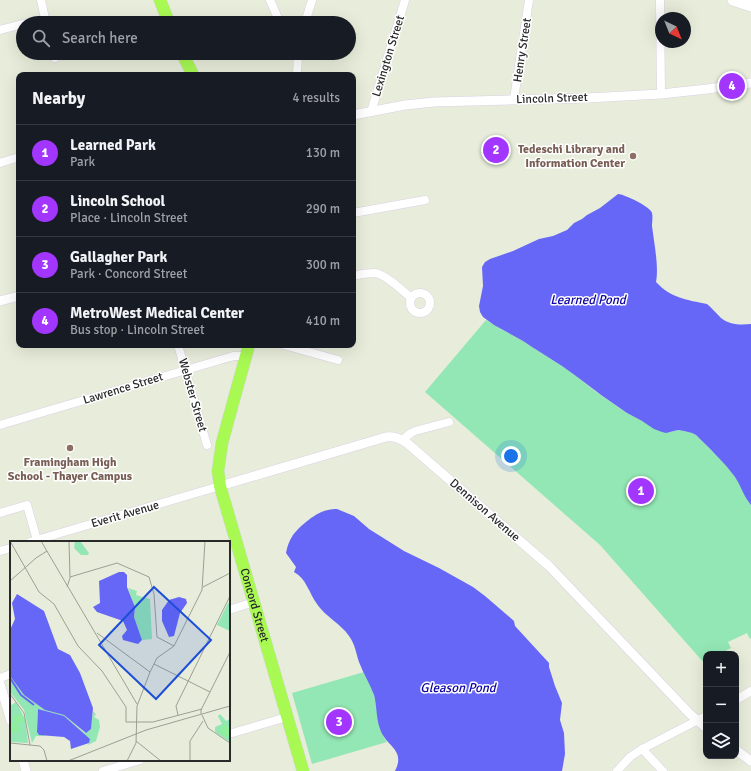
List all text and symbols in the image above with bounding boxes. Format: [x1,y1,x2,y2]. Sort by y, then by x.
north arrow [655,12,691,48]
street label: Lexington Street [369,14,408,99]
search box [16,16,356,60]
street label: Henry Street [510,17,535,83]
icon: search [30,27,52,49]
text: Search here [62,29,138,47]
pin: 4 [719,71,745,101]
text: Nearby [32,88,85,109]
text: 4 results [292,90,340,106]
street label: Lincoln Street [516,90,588,107]
pin: 2 [483,135,509,165]
text: Learned Park [70,136,156,154]
place label: Tedeschi Library and Information Center [518,142,626,171]
text: 1 [41,145,49,161]
text: 130 m [306,145,340,161]
marker: Tedeschi Library and Information Center [628,151,638,161]
text: Park [70,154,95,170]
text: Lincoln School [70,192,165,210]
text: 2 [41,201,49,217]
text: 290 m [306,201,340,217]
text: Place · Lincoln Street [70,210,188,226]
text: Gallagher Park [70,248,167,266]
text: 3 [41,257,49,273]
text: 300 m [306,257,340,273]
text: Park · Concord Street [70,266,187,282]
water label: Learned Pond [550,292,628,308]
text: MetroWest Medical Center [70,304,244,322]
text: 4 [41,313,49,329]
text: 410 m [306,313,340,329]
text: Bus stop · Lincoln Street [70,322,205,338]
street label: Webster Street [175,357,210,434]
street label: Lawrence Street [81,369,165,408]
marker: Framingham High School - Thayer Campus [65,443,75,453]
your location [501,446,521,466]
place label: Framingham High School - Thayer Campus [8,455,133,484]
street label: Dennison Avenue [446,476,523,545]
pin: 1 [628,476,654,506]
street label: Everit Avenue [89,498,161,531]
inset map [10,541,230,761]
street label: Concord Street [236,566,272,644]
map controls [703,651,739,759]
button: + [703,651,739,687]
water label: Gleason Pond [420,680,498,696]
button: − [703,687,739,723]
pin: 3 [326,707,352,737]
button: layers [703,723,739,759]

